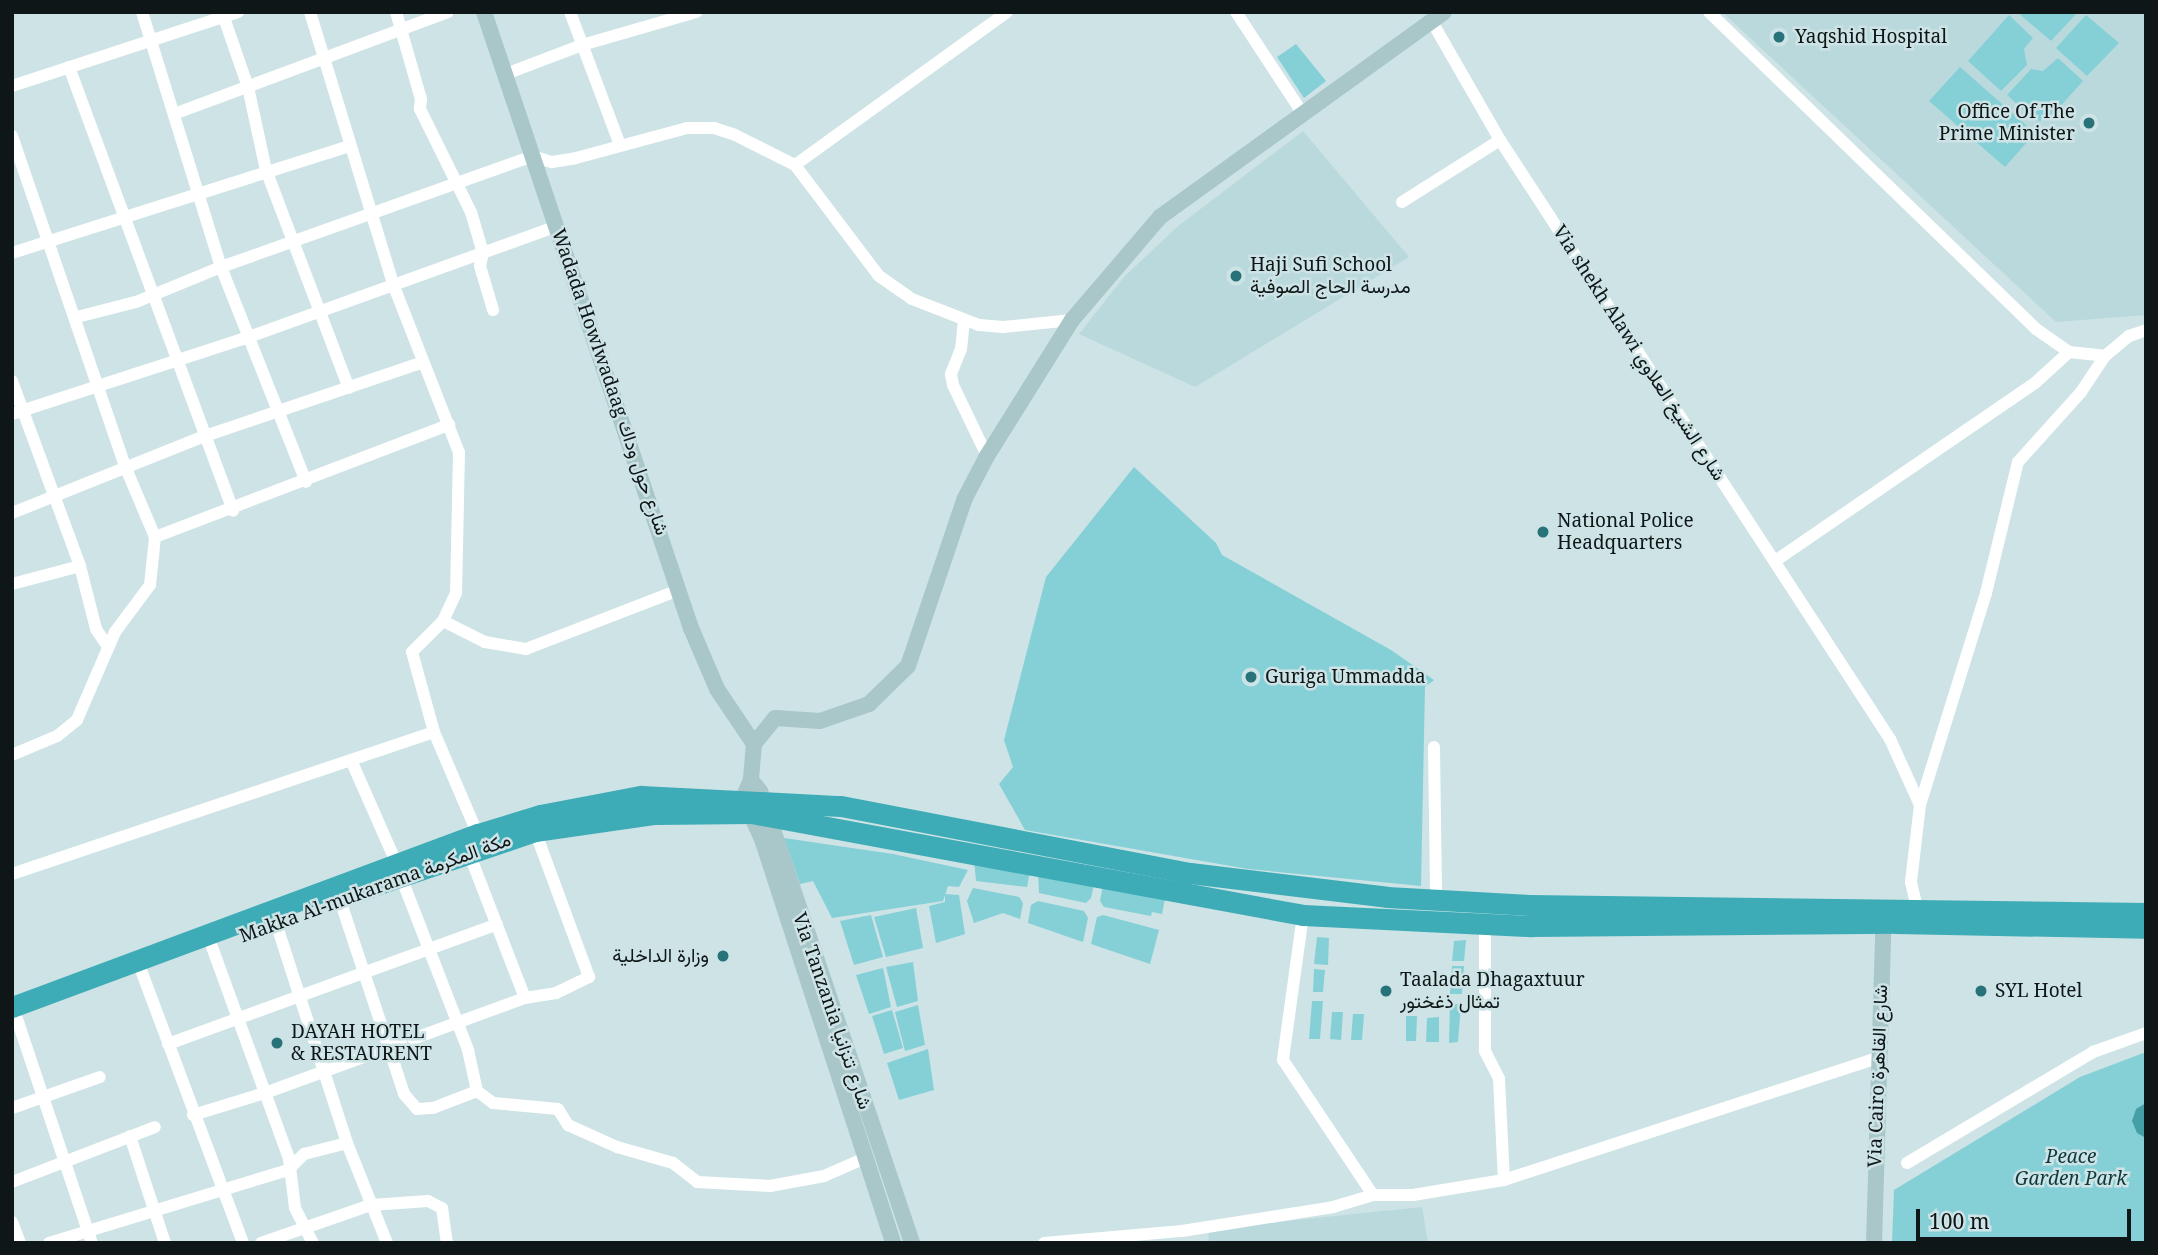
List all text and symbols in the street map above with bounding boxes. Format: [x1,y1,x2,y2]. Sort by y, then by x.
place label: Yaqshid Hospital [1795,26,1947,48]
marker: Yaqshid Hospital [1769,27,1789,47]
place label: Office Of The Prime Minister [1939,101,2075,145]
marker: Office Of The Prime Minister [2081,115,2097,131]
street label: Via shekh Alawi شارع الشيخ العلاوي [1548,221,1730,485]
street label: Wadada Howlwadaag شارع حول وداك [547,226,673,538]
place label: Haji Sufi School مدرسة الحاج الصوفية [1250,254,1411,298]
marker: Haji Sufi School مدرسة الحاج الصوفية [1228,268,1244,284]
place label: National Police Headquarters [1557,510,1694,554]
marker: National Police Headquarters [1535,524,1551,540]
place label: Guriga Ummadda [1265,666,1426,688]
marker: Guriga Ummadda [1243,669,1259,685]
street label: Makka Al-mukarama مكة المكرمة [236,828,514,948]
street label: Via Tanzania شارع تنزانيا [788,910,876,1112]
place label: وزارة الداخلية [612,945,709,967]
marker: وزارة الداخلية [715,948,731,964]
place label: Taalada Dhagaxtuur تمثال ذغختور [1400,969,1585,1013]
place label: SYL Hotel [1995,980,2082,1002]
marker: Taalada Dhagaxtuur تمثال ذغختور [1378,983,1394,999]
marker: SYL Hotel [1973,983,1989,999]
street label: Via Cairo شارع القاهرة [1863,984,1893,1168]
place label: DAYAH HOTEL & RESTAURENT [291,1021,432,1065]
marker: DAYAH HOTEL & RESTAURENT [269,1035,285,1051]
park label: Peace Garden Park [2015,1146,2127,1190]
scale bar [1920,1196,2135,1240]
text: 100 m [1929,1207,1990,1235]

